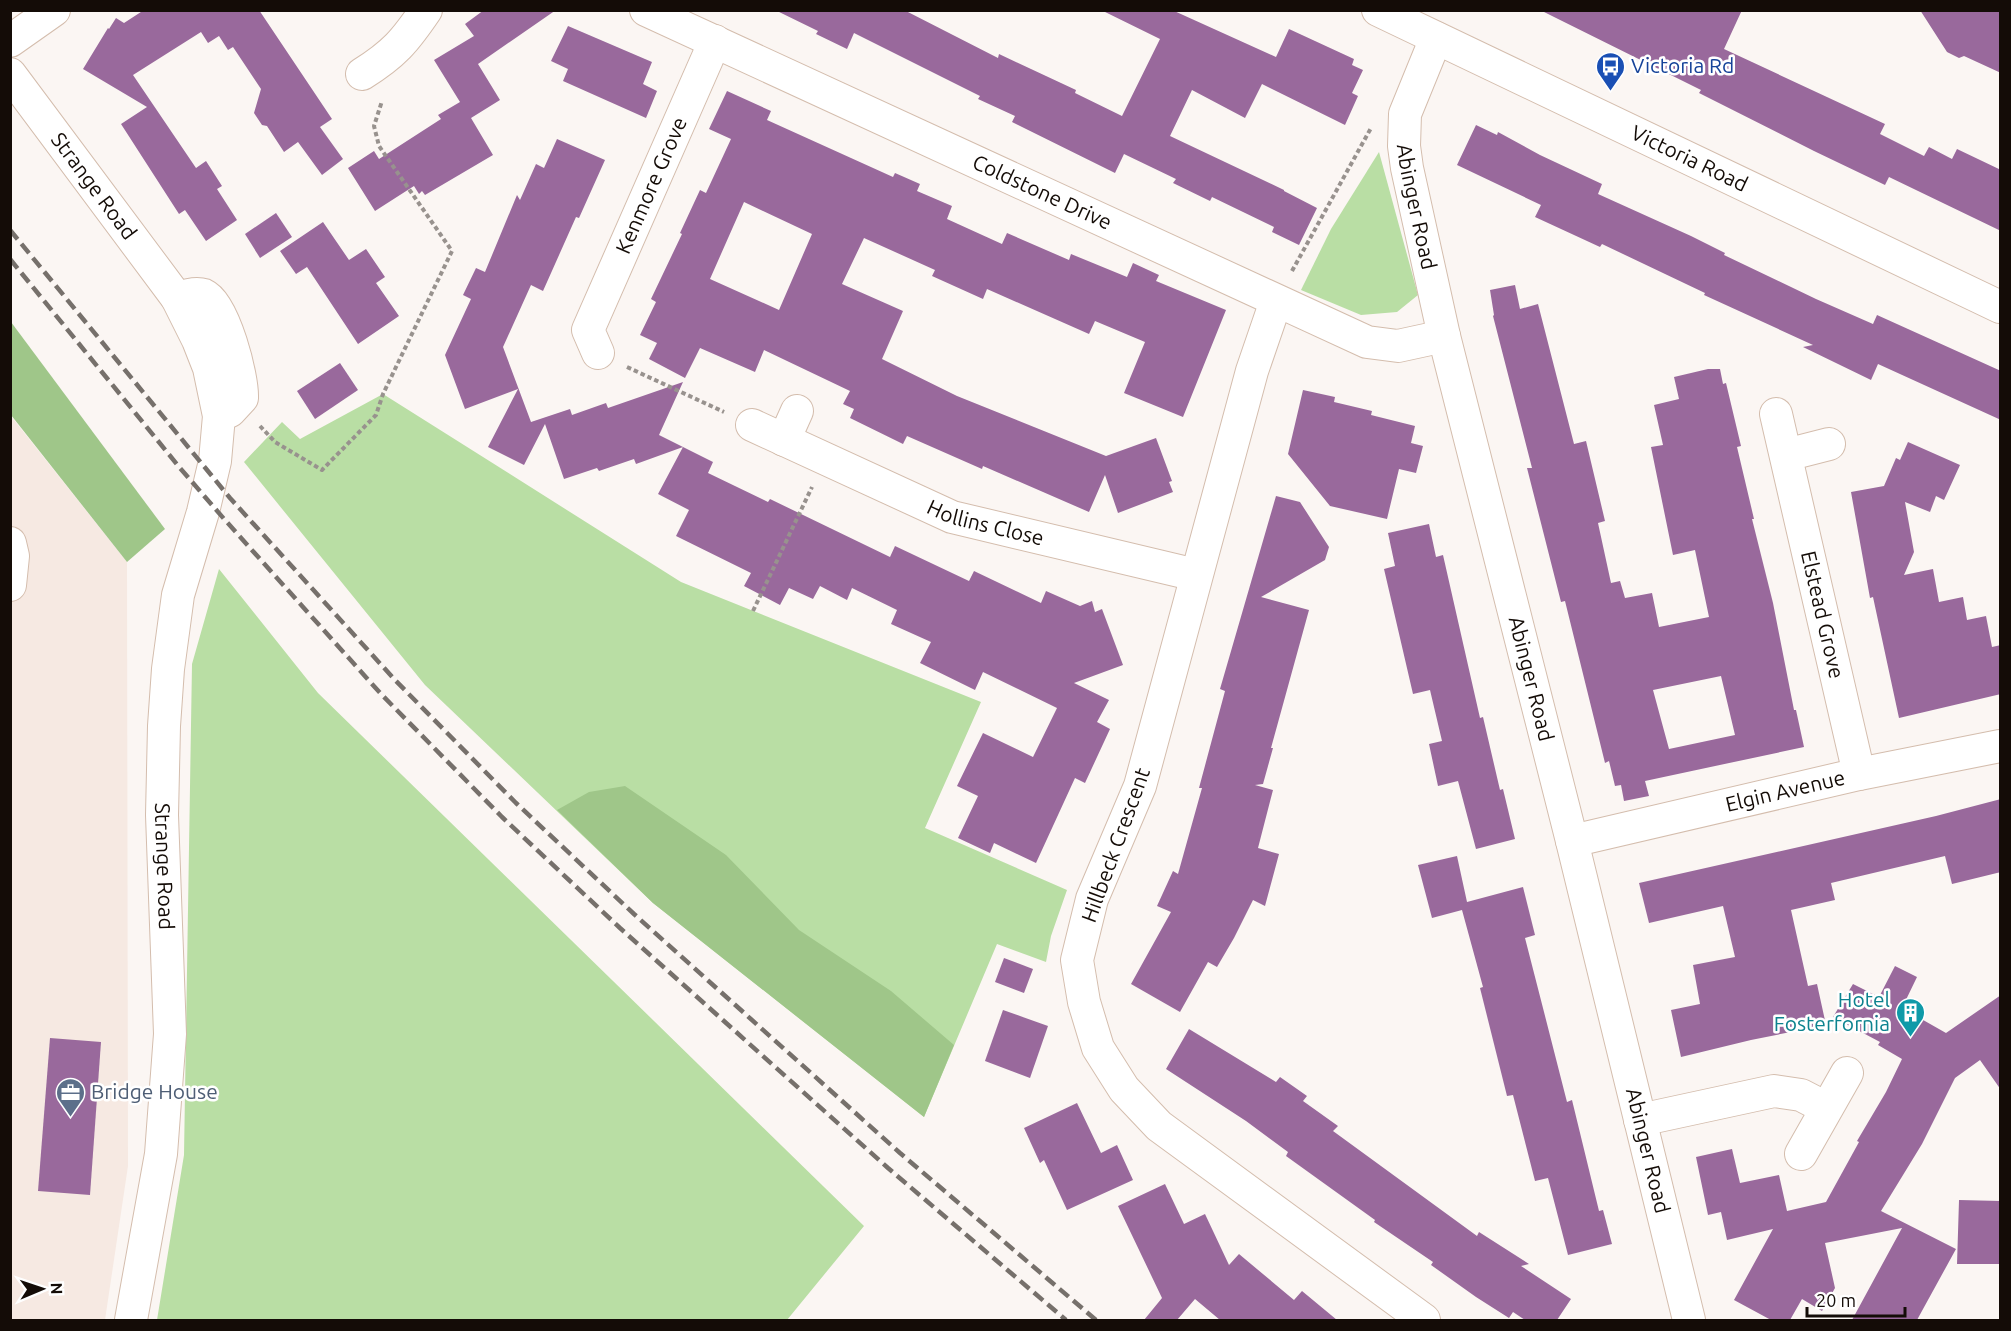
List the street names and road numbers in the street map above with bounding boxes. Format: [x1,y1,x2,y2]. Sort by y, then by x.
street label: Kenmore Grove [610,113,691,257]
street label: Victoria Road [1627,120,1752,196]
street label: Strange Road [47,128,142,244]
street label: Abinger Road [1393,142,1442,272]
street label: Coldstone Drive [969,149,1116,234]
street label: Hollins Close [923,494,1047,549]
street label: Elstead Grove [1797,548,1850,681]
street label: Abinger Road [1505,614,1559,744]
street label: Hillbeck Crescent [1076,764,1154,925]
street label: Elgin Avenue [1723,765,1847,816]
street label: Strange Road [151,803,179,930]
street label: Abinger Road [1622,1085,1675,1215]

